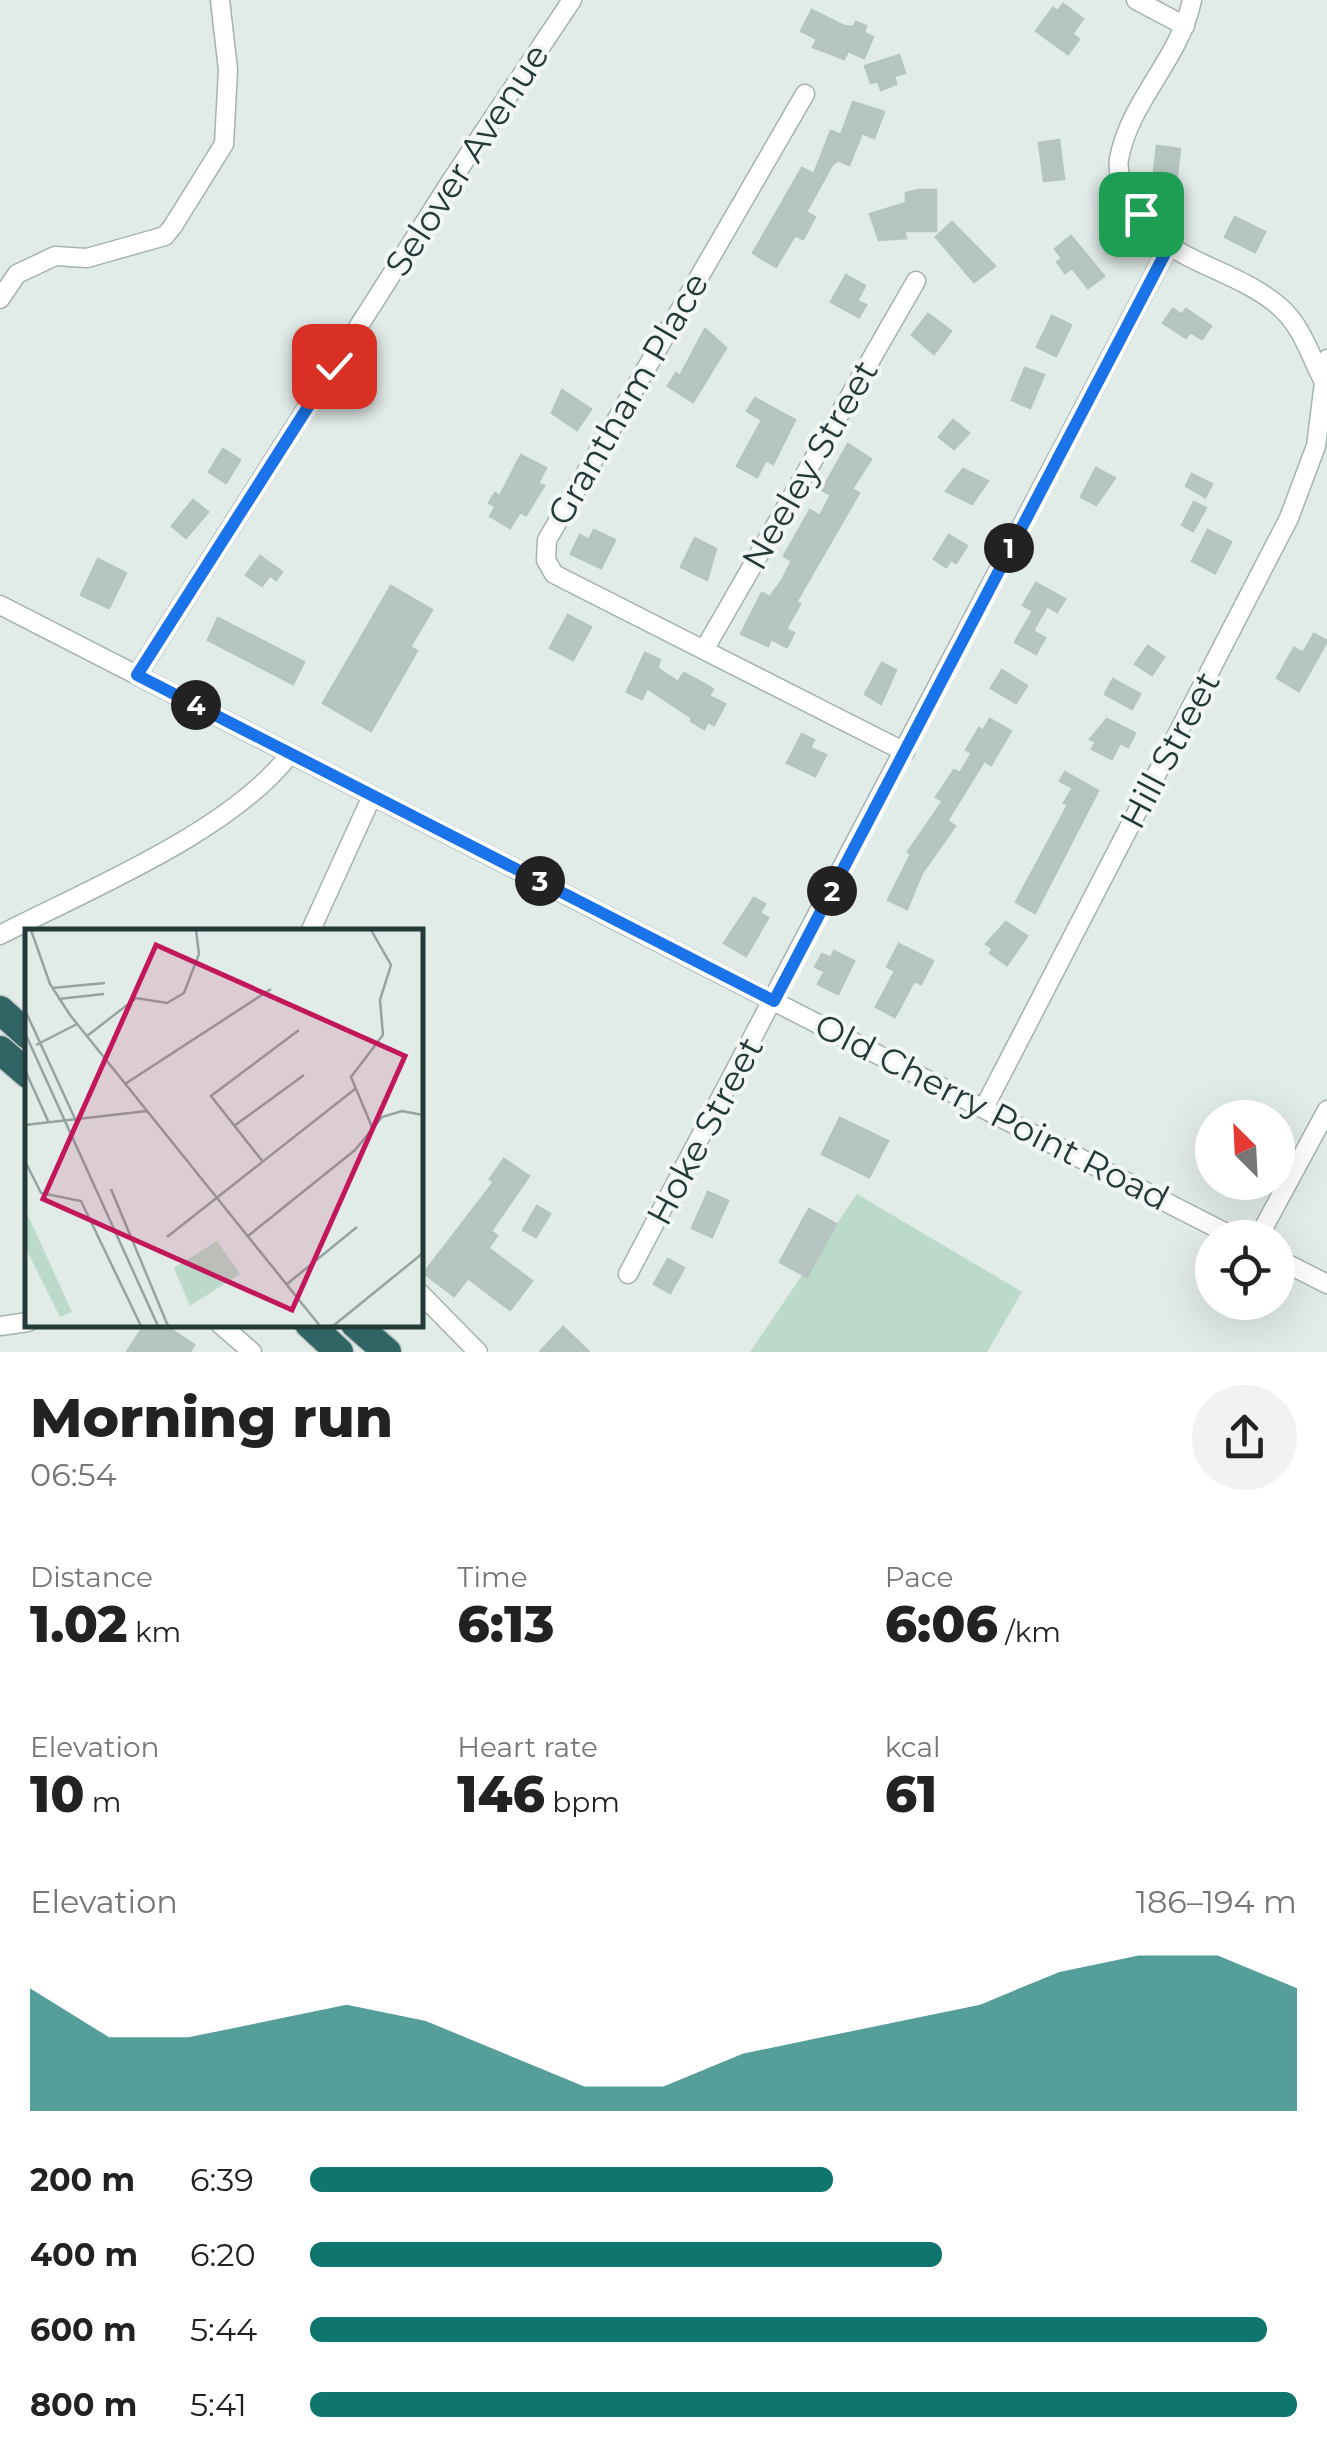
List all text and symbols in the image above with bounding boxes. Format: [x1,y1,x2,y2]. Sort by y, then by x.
street label: Selover Avenue [375,35,558,284]
pin [1099,172,1184,257]
icon: arrive [1114,187,1169,242]
street label: Grantham Place [538,265,717,533]
pin [292,324,377,409]
icon: check [307,339,362,394]
street label: Neeley Street [732,352,887,577]
pin: 1 [984,523,1034,573]
text: 1 [1004,531,1014,565]
street label: Hill Street [1110,664,1229,836]
pin: 4 [171,680,221,730]
text: 4 [186,688,206,722]
pin: 3 [515,856,565,906]
text: 3 [532,864,548,898]
pin: 2 [807,866,857,916]
text: 2 [824,874,840,908]
inset map [25,929,422,1327]
street label: Old Cherry Point Road [808,1004,1176,1220]
street label: Hoke Street [637,1029,772,1232]
north arrow [1195,1100,1295,1200]
map controls [1195,1100,1295,1320]
button: locate [1195,1220,1295,1320]
text: Morning run [30,1384,393,1451]
button: share [1192,1385,1297,1490]
text: 06:54 [30,1455,117,1494]
text: Distance [30,1560,153,1594]
text: Time [457,1560,528,1594]
text: Pace [885,1560,953,1594]
text: 1.02 [30,1594,128,1655]
text: 6:13 [457,1594,554,1655]
text: 6:06 [885,1594,998,1655]
text: km [128,1615,181,1649]
text: /km [998,1615,1061,1649]
text: Elevation [30,1730,159,1764]
text: Heart rate [457,1730,598,1764]
text: kcal [885,1730,941,1764]
text: 10 [30,1764,85,1825]
text: 146 [457,1764,545,1825]
text: 61 [885,1764,937,1825]
text: m [85,1785,122,1819]
text: bpm [545,1785,620,1819]
text: Elevation [30,1882,178,1921]
text: 186–194 m [1135,1882,1297,1921]
text: 200 m [30,2160,135,2199]
text: 6:39 [190,2160,254,2199]
text: 400 m [30,2235,138,2274]
text: 6:20 [190,2235,256,2274]
text: 600 m [30,2310,136,2349]
text: 5:44 [190,2310,257,2349]
text: 800 m [30,2385,137,2424]
text: 5:41 [190,2385,247,2424]

